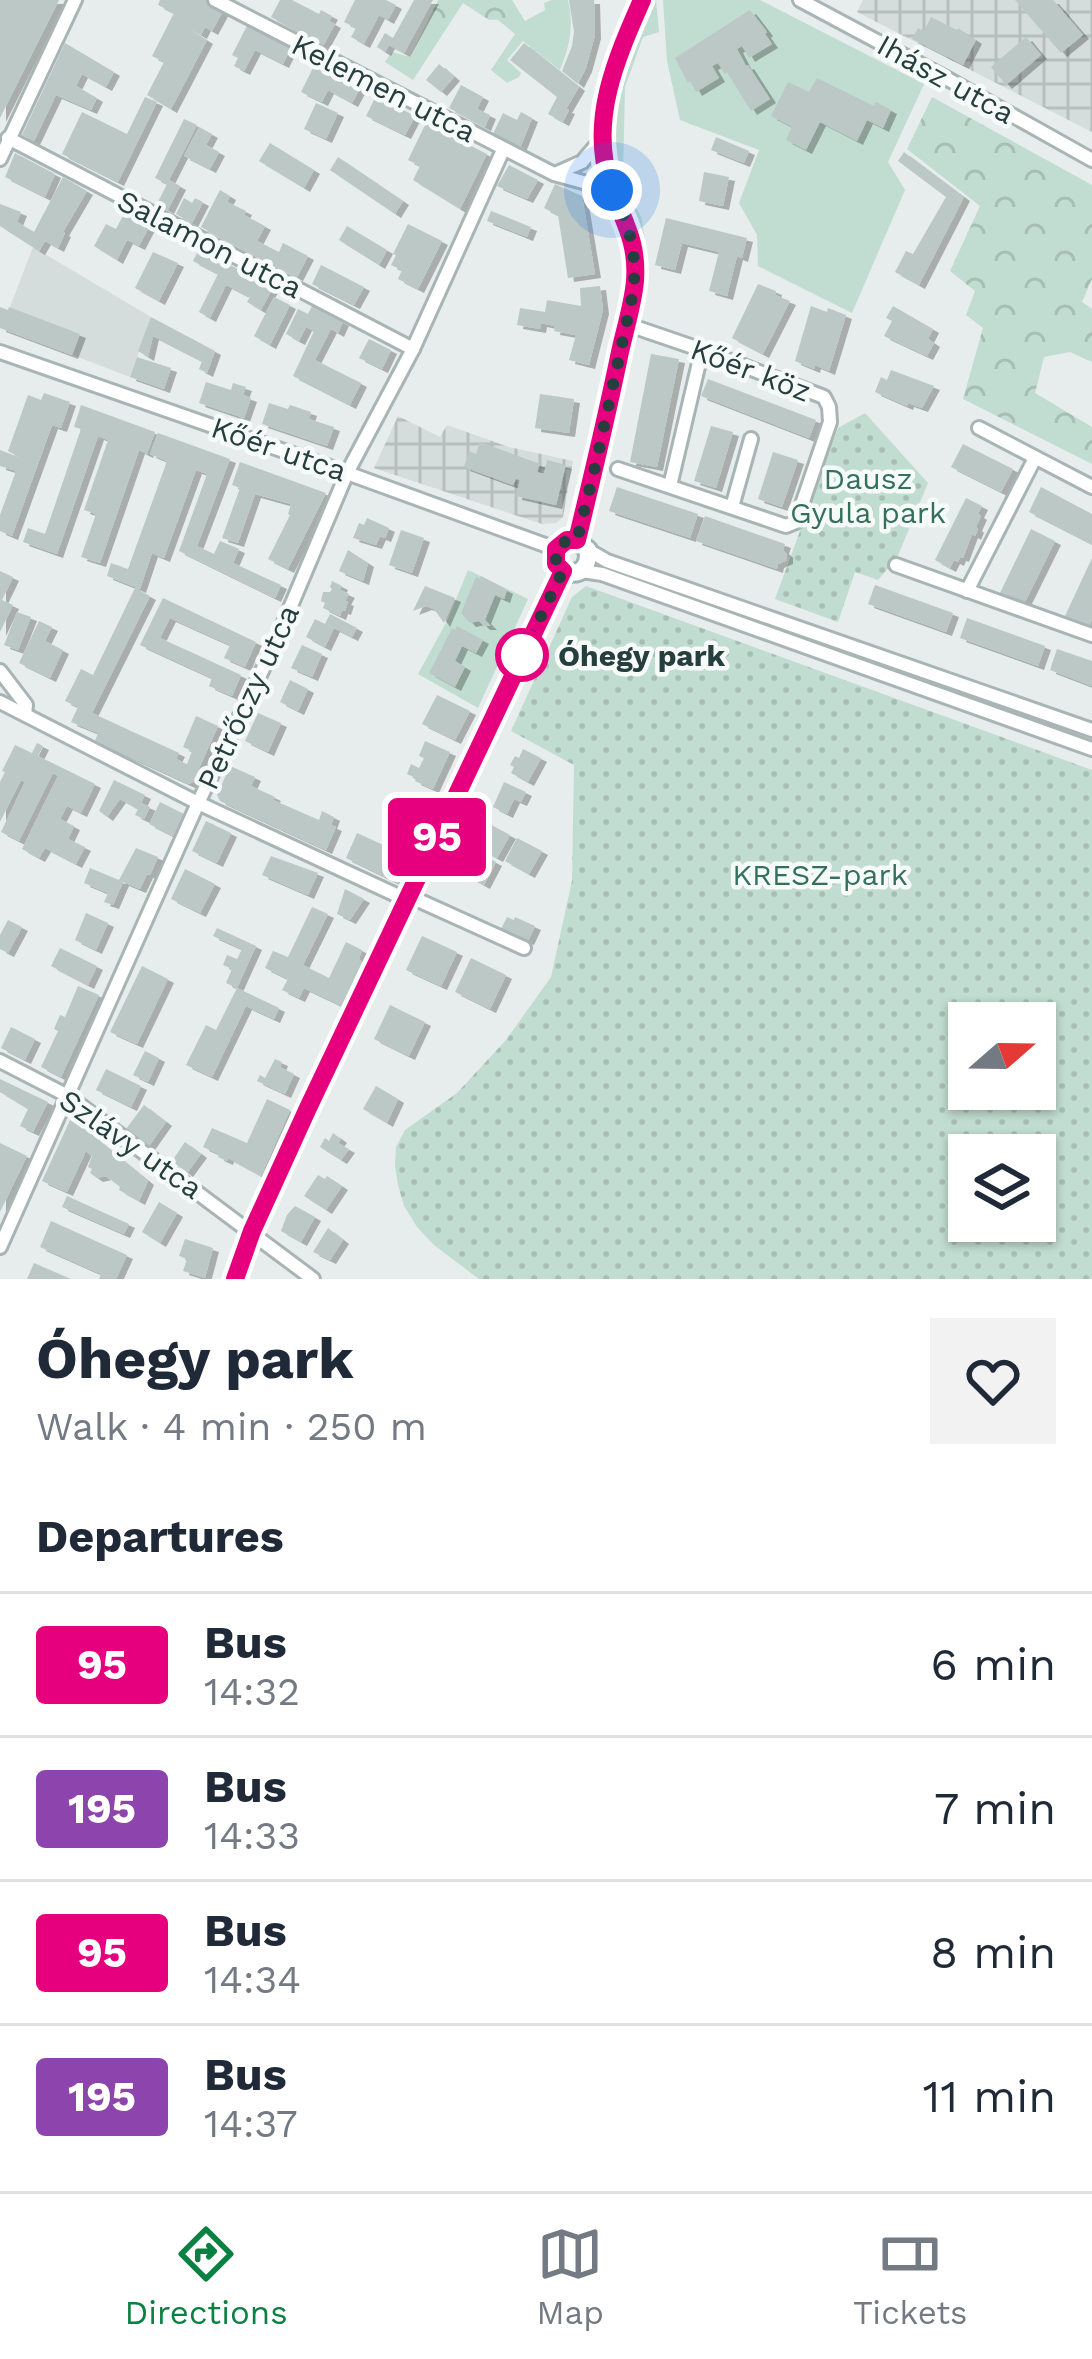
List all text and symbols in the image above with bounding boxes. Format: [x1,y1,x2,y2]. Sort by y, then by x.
street label: Kelemen utca [286,27,482,149]
street label: Ihász utca [871,27,1021,131]
your location [582,160,642,220]
street label: Salamon utca [112,182,308,306]
street label: Kőér köz [686,331,816,409]
street label: Kőér utca [207,410,351,488]
park label: Dausz Gyula park [790,461,946,530]
street label: Petrőczy utca [190,599,306,795]
marker: Óhegy park [497,630,547,680]
place label: Óhegy park [558,638,726,673]
line badge: 95 [383,798,491,876]
text: 95 [412,812,462,861]
park label: KRESZ-park [732,857,908,892]
north arrow [948,1002,1056,1110]
map controls [948,1002,1056,1242]
street label: Szlávy utca [53,1082,209,1206]
button: layers [948,1134,1056,1242]
button: heart [930,1318,1056,1444]
text: Óhegy park [36,1325,354,1392]
text: Walk · 4 min · 250 m [36,1404,427,1449]
text: Departures [36,1510,284,1563]
text: Bus [204,1616,287,1669]
text: 6 min [931,1638,1056,1691]
text: 95 [77,1640,127,1689]
text: 14:32 [204,1669,300,1714]
text: Bus [204,1760,287,1813]
text: 7 min [934,1782,1056,1835]
text: 195 [68,1784,136,1833]
text: 14:33 [204,1813,300,1858]
text: Bus [204,1904,287,1957]
text: 8 min [930,1926,1056,1979]
text: 95 [77,1928,127,1977]
text: 14:34 [204,1957,301,2002]
text: Bus [204,2048,287,2101]
text: 11 min [923,2070,1056,2123]
text: 195 [68,2072,136,2121]
text: 14:37 [204,2101,298,2146]
tab: Directions [125,2221,288,2332]
tab: Map [537,2221,604,2332]
tab: Tickets [853,2221,968,2332]

